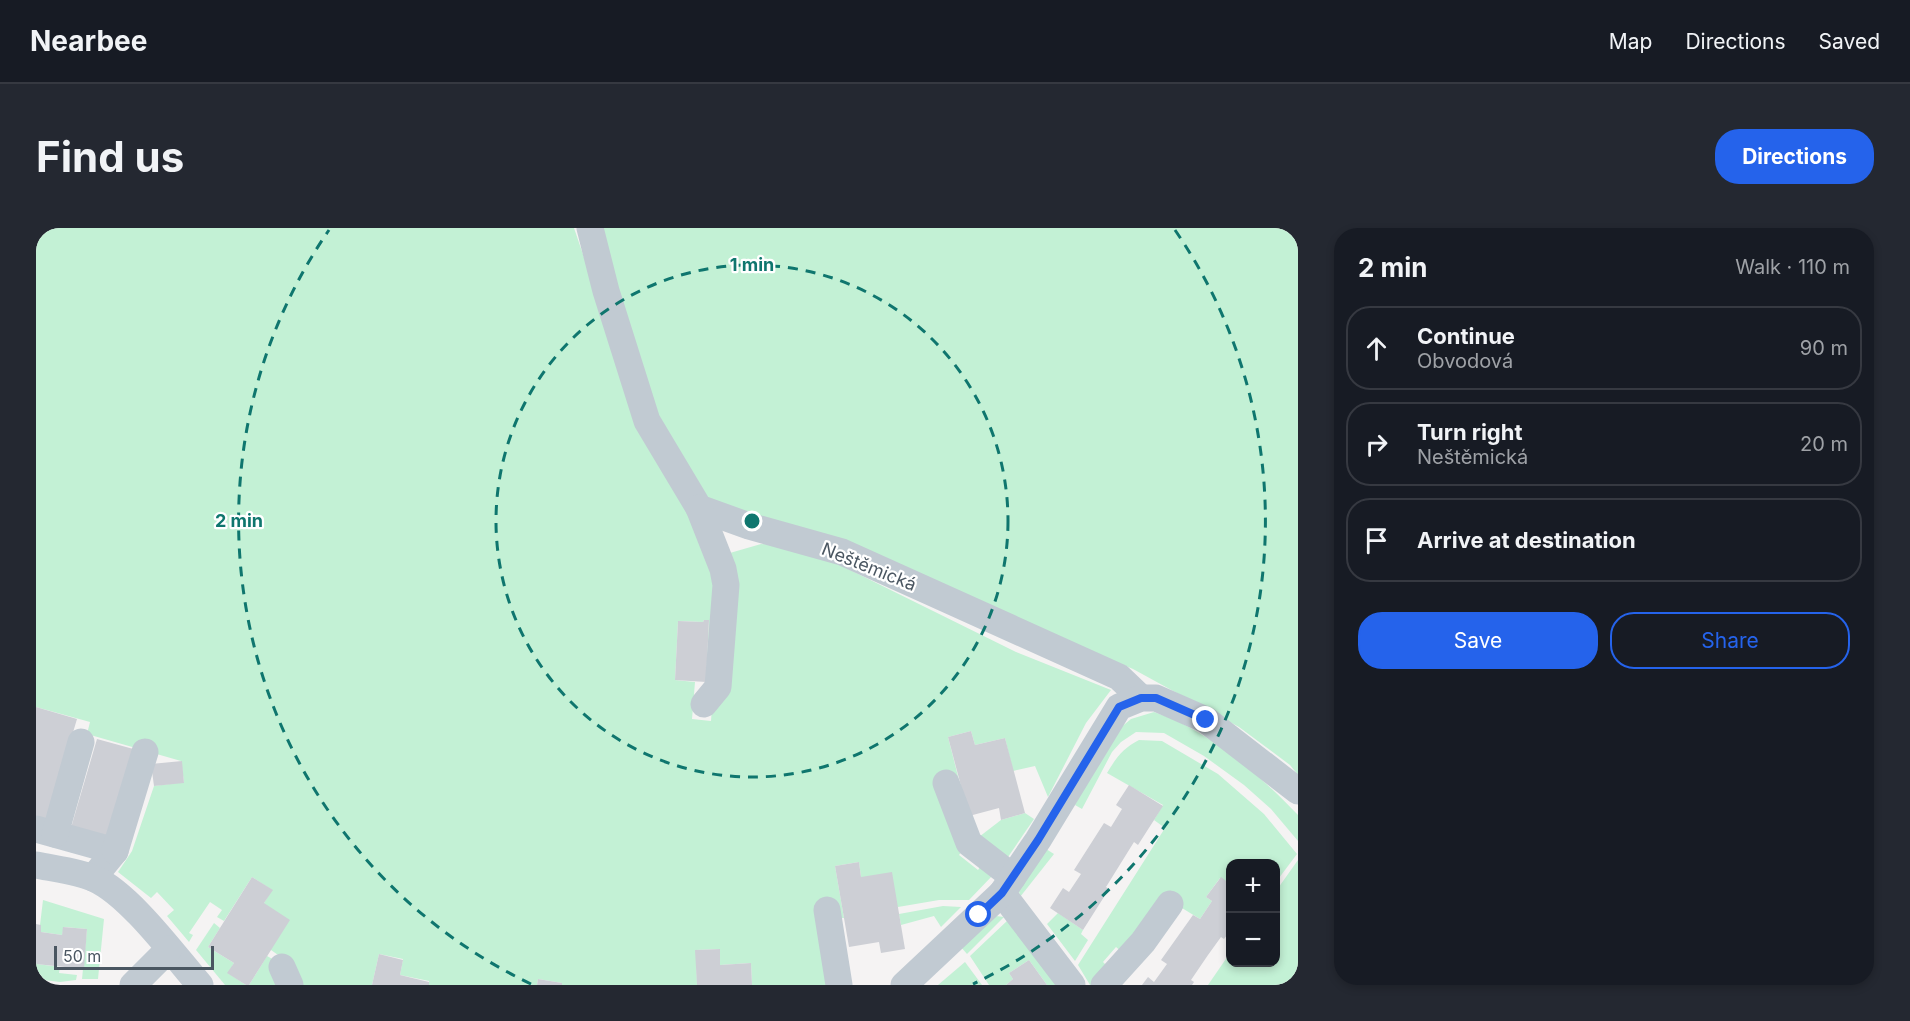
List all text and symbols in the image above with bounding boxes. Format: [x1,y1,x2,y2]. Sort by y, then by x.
text: Nearbee [30,24,147,58]
text: Map [1609,29,1652,54]
text: Directions [1685,29,1786,54]
text: Saved [1819,29,1880,54]
button: Directions [1715,129,1874,184]
text: Find us [36,131,184,182]
text: 2 min [1358,252,1428,283]
text: 1 min [730,254,774,275]
text: Walk · 110 m [1735,255,1850,279]
text: Continue [1417,323,1515,349]
icon: ahead [1360,332,1393,365]
text: 90 m [1800,336,1848,360]
text: Obvodová [1417,349,1513,373]
text: Turn right [1417,419,1523,445]
icon: right [1360,428,1393,461]
text: 20 m [1800,432,1848,456]
text: Neštěmická [1417,445,1528,469]
text: 2 min [215,510,263,531]
centre of rings [742,511,762,531]
icon: arrive [1360,524,1393,557]
text: Arrive at destination [1417,527,1636,553]
street label: Neštěmická [819,538,920,595]
button: Save [1358,612,1598,669]
button: Share [1610,612,1850,669]
route end [1192,706,1218,732]
map controls [1226,859,1280,967]
button: + [1226,859,1280,913]
route start [965,901,991,927]
button: − [1226,913,1280,967]
scale bar [54,943,214,970]
text: 50 m [63,946,101,966]

